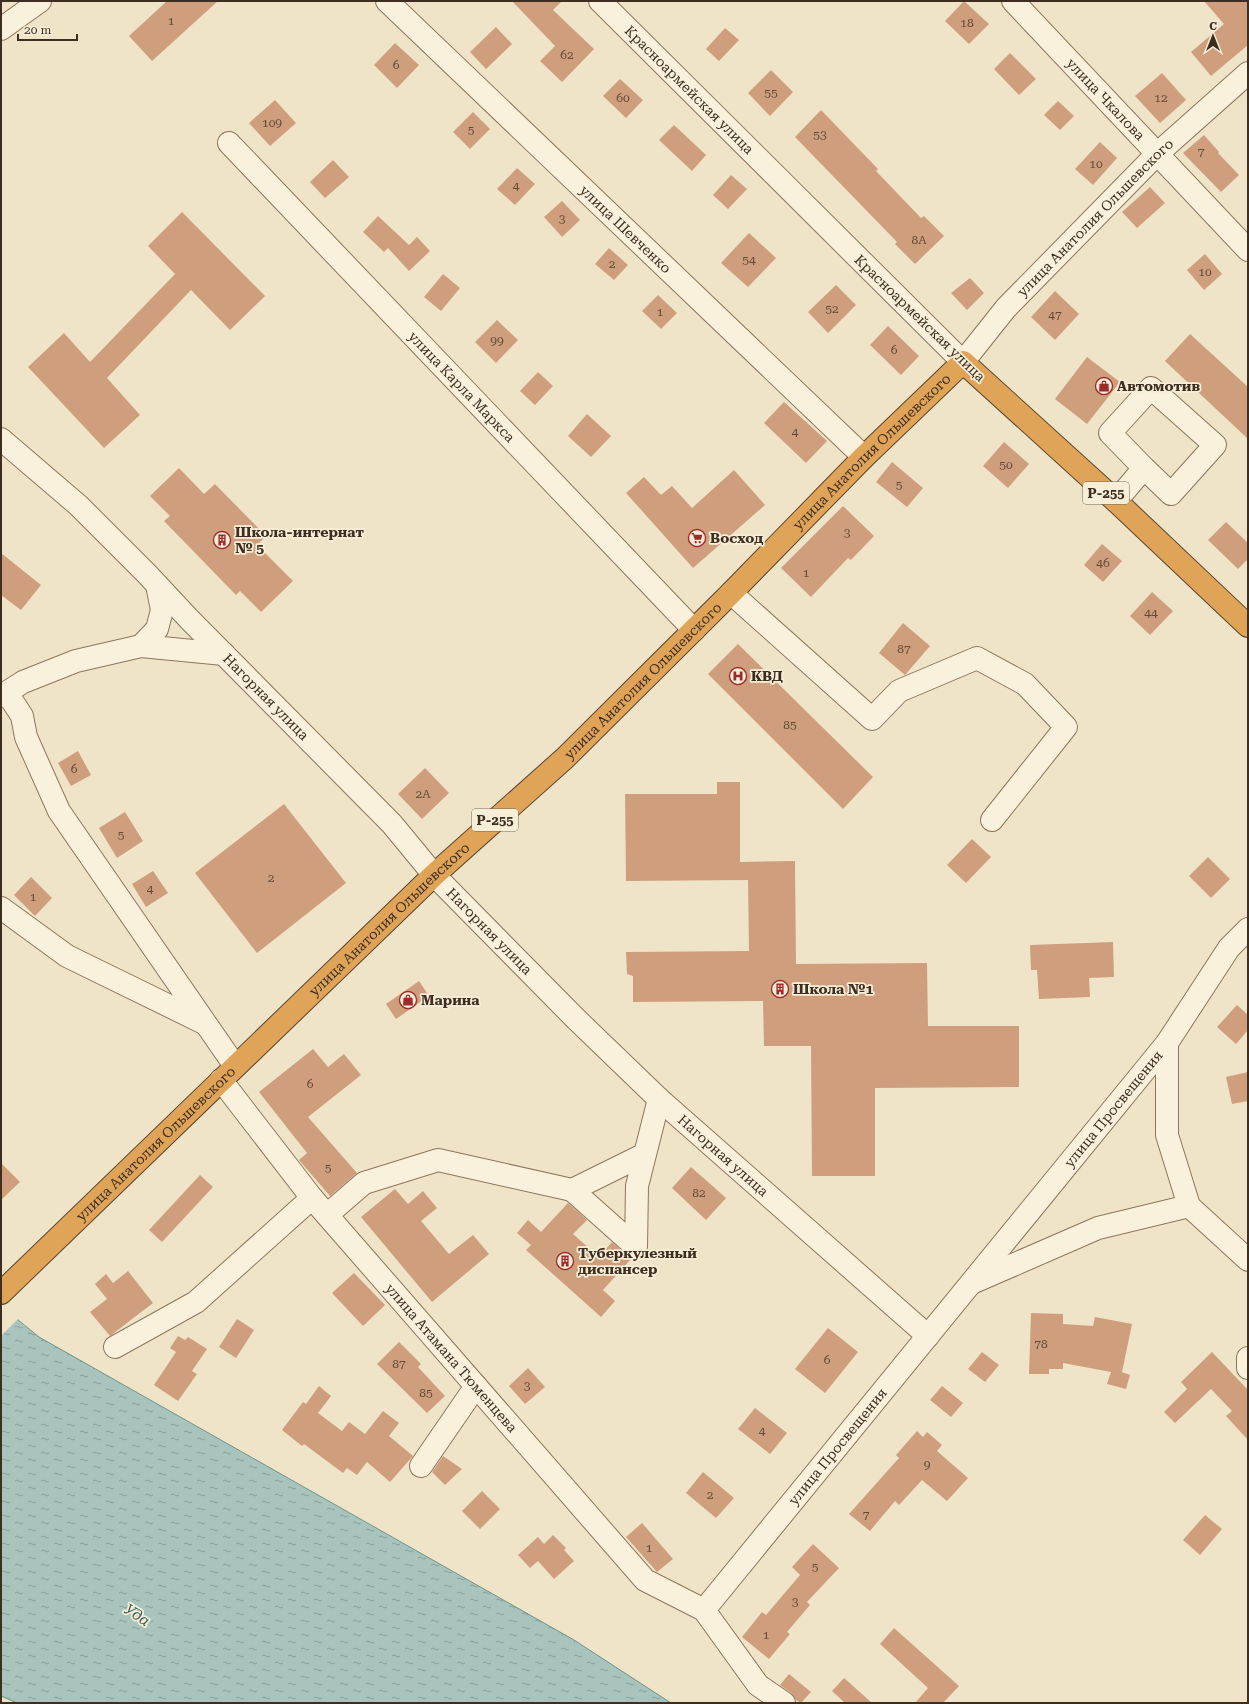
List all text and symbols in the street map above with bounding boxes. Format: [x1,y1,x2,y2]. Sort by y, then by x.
house number: 1 [168,14,175,28]
scale bar [18,16,77,42]
house number: 18 [960,16,974,30]
north arrow [1193,16,1233,56]
text: С [1209,20,1217,33]
street label: Красноармейская улица [622,22,757,158]
text: 20 m [24,23,51,37]
house number: 62 [560,48,574,62]
street label: улица Чкалова [1063,55,1148,144]
house number: 6 [393,58,400,72]
house number: 55 [764,86,778,100]
house number: 60 [616,91,630,105]
house number: 12 [1154,91,1168,105]
house number: 109 [262,116,282,130]
house number: 5 [468,123,475,137]
house number: 53 [813,128,827,142]
street label: улица Анатолия Ольшевского [1014,135,1176,300]
house number: 7 [1198,145,1205,159]
house number: 10 [1089,157,1103,171]
house number: 4 [513,179,520,193]
street label: улица Шевченко [577,182,674,276]
house number: 3 [559,212,566,226]
house number: 8А [911,233,927,247]
street label: Красноармейская улица [851,251,989,385]
house number: 54 [742,253,756,267]
house number: 2 [609,257,616,271]
house number: 10 [1198,265,1212,279]
house number: 52 [825,302,839,316]
house number: 1 [657,305,664,319]
house number: 47 [1048,308,1062,322]
street label: улица Карла Маркса [405,328,519,446]
house number: 99 [490,334,504,348]
house number: 6 [891,343,898,357]
street label: улица Анатолия Ольшевского [790,370,954,533]
shop icon: Автомотив [1094,376,1114,396]
place label: Автомотив [1117,378,1200,394]
house number: 4 [792,425,799,439]
house number: 50 [999,458,1013,472]
house number: 5 [896,478,903,492]
road number: Р-255 [1083,482,1129,504]
place label: Школа-интернат № 5 [235,524,364,556]
house number: 3 [844,526,851,540]
supermarket icon: Восход [687,528,707,548]
building icon: Школа-интернат № 5 [212,530,232,550]
place label: Восход [710,530,763,546]
house number: 46 [1096,556,1110,570]
house number: 1 [803,566,810,580]
street label: улица Анатолия Ольшевского [561,599,725,762]
house number: 44 [1144,606,1158,620]
house number: 87 [897,642,911,656]
street label: Нагорная улица [220,650,312,744]
hospital icon: КВД [728,666,748,686]
place label: КВД [751,668,783,684]
house number: 85 [783,718,797,732]
house number: 6 [71,762,78,776]
house number: 2А [415,787,431,801]
road number: Р-255 [472,809,518,831]
house number: 5 [118,828,125,842]
street label: улица Анатолия Ольшевского [306,839,473,999]
house number: 2 [268,871,275,885]
house number: 4 [147,882,154,896]
street label: Нагорная улица [443,885,536,978]
house number: 1 [30,890,37,904]
building icon: Школа №1 [770,979,790,999]
place label: Школа №1 [793,981,873,997]
shop icon: Марина [398,990,418,1010]
place label: Марина [421,992,480,1008]
street label: улица Просвещения [1061,1047,1166,1170]
street label: улица Анатолия Ольшевского [73,1063,239,1224]
house number: 6 [307,1077,314,1091]
street label: Нагорная улица [675,1111,772,1200]
house number: 5 [325,1161,332,1175]
house number: 82 [692,1186,706,1200]
place label: Туберкулезный диспансер [578,1245,697,1277]
building icon: Туберкулезный диспансер [555,1251,575,1271]
street label: улица Атамана Тюменцева [382,1280,521,1436]
house number: 78 [1034,1337,1048,1351]
house number: 6 [824,1353,831,1367]
house number: 87 [392,1357,406,1371]
house number: 3 [524,1379,531,1393]
street label: улица Просвещения [785,1385,890,1508]
house number: 85 [419,1386,433,1400]
house number: 4 [759,1424,766,1438]
house number: 9 [924,1458,931,1472]
house number: 2 [707,1488,714,1502]
house number: 7 [863,1508,870,1522]
house number: 1 [646,1541,653,1555]
house number: 5 [812,1560,819,1574]
house number: 3 [792,1595,799,1609]
water label: Уда [121,1600,153,1630]
house number: 1 [763,1628,770,1642]

